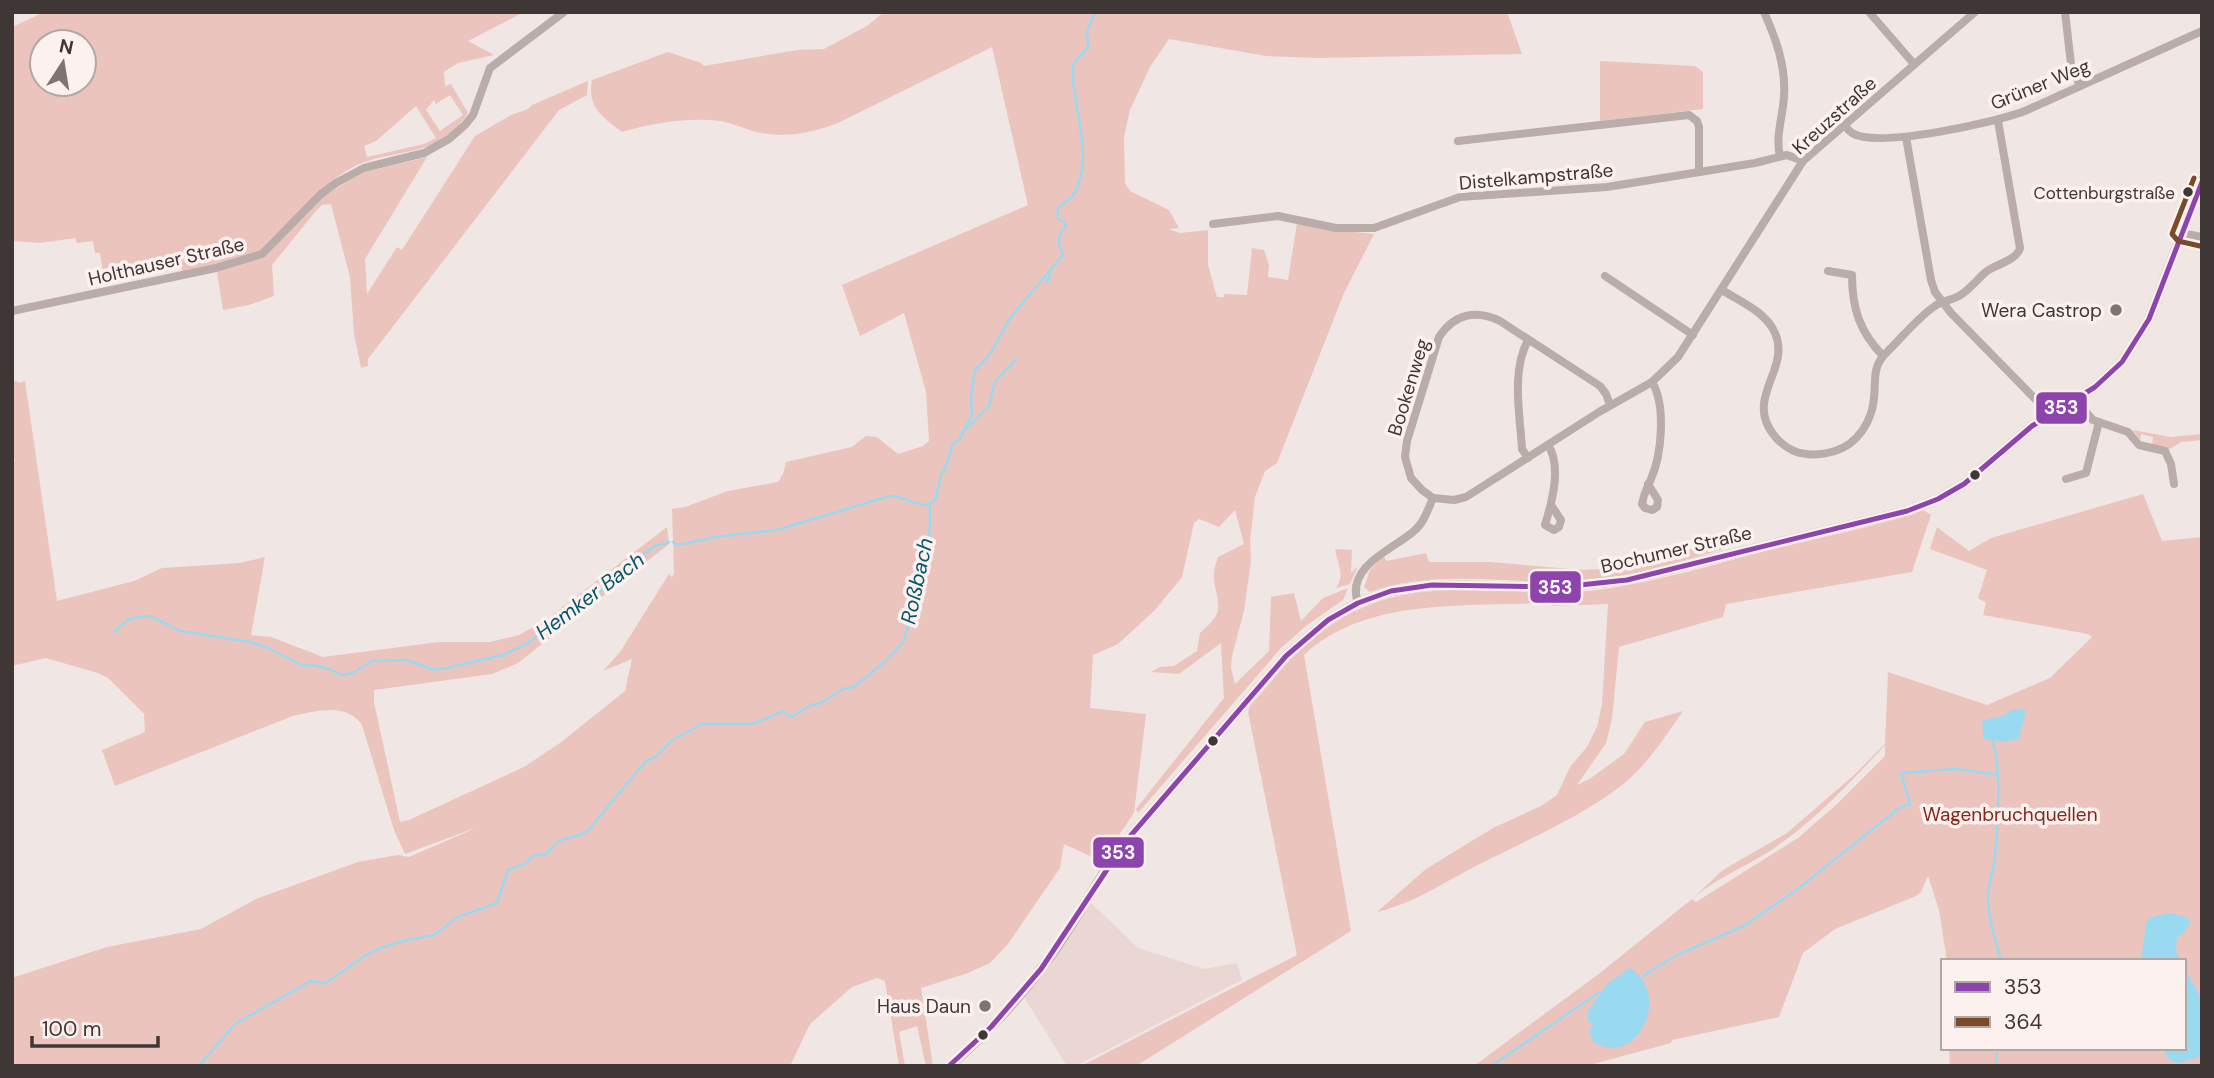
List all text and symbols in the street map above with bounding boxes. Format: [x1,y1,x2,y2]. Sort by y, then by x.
north arrow [28,28,98,98]
text: N [57,33,76,61]
street label: Grüner Weg [1987,53,2094,116]
street label: Kreuzstraße [1787,71,1882,160]
street label: Distelkampstraße [1458,157,1614,196]
place label: Cottenburgstraße [2034,182,2175,204]
marker: Cottenburgstraße [2181,185,2195,199]
street label: Holthauser Straße [86,231,247,292]
place label: Wera Castrop [1981,298,2102,323]
marker: Wera Castrop [2108,302,2124,318]
street label: Bookenweg [1382,335,1435,439]
line badge: 353 [2035,391,2088,425]
text: 353 [2044,395,2078,420]
unlabelled marker [1968,468,1982,482]
street label: Bochumer Straße [1598,520,1754,579]
water label: Roßbach [894,535,940,627]
water label: Hemker Bach [530,546,650,646]
line badge: 353 [1529,570,1582,604]
text: 353 [1538,575,1572,600]
unlabelled marker [1206,734,1220,748]
park label: Wagenbruchquellen [1922,802,2098,827]
line badge: 353 [1092,836,1145,869]
text: 353 [1101,840,1135,865]
legend [1941,959,2186,1050]
text: 353 [2004,973,2042,1001]
place label: Haus Daun [877,994,971,1019]
marker: Haus Daun [977,998,993,1014]
scale bar [32,1004,158,1048]
text: 364 [2004,1008,2043,1036]
text: 100 m [42,1015,102,1043]
unlabelled marker [976,1028,990,1042]

